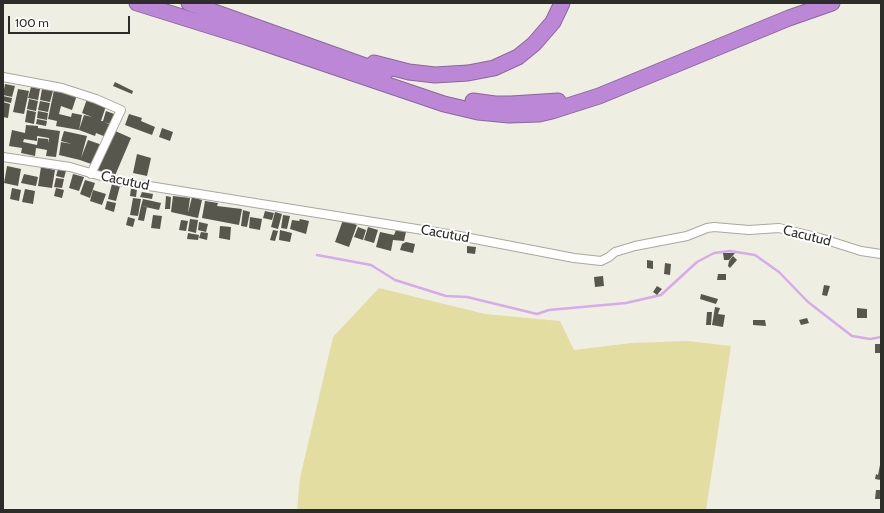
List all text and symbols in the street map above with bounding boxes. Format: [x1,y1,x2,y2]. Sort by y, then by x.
scale bar [10,8,132,34]
text: 100 m [15,15,49,30]
street label: Cacutud [99,168,151,194]
street label: Cacutud [419,221,471,247]
street label: Cacutud [781,222,833,250]

